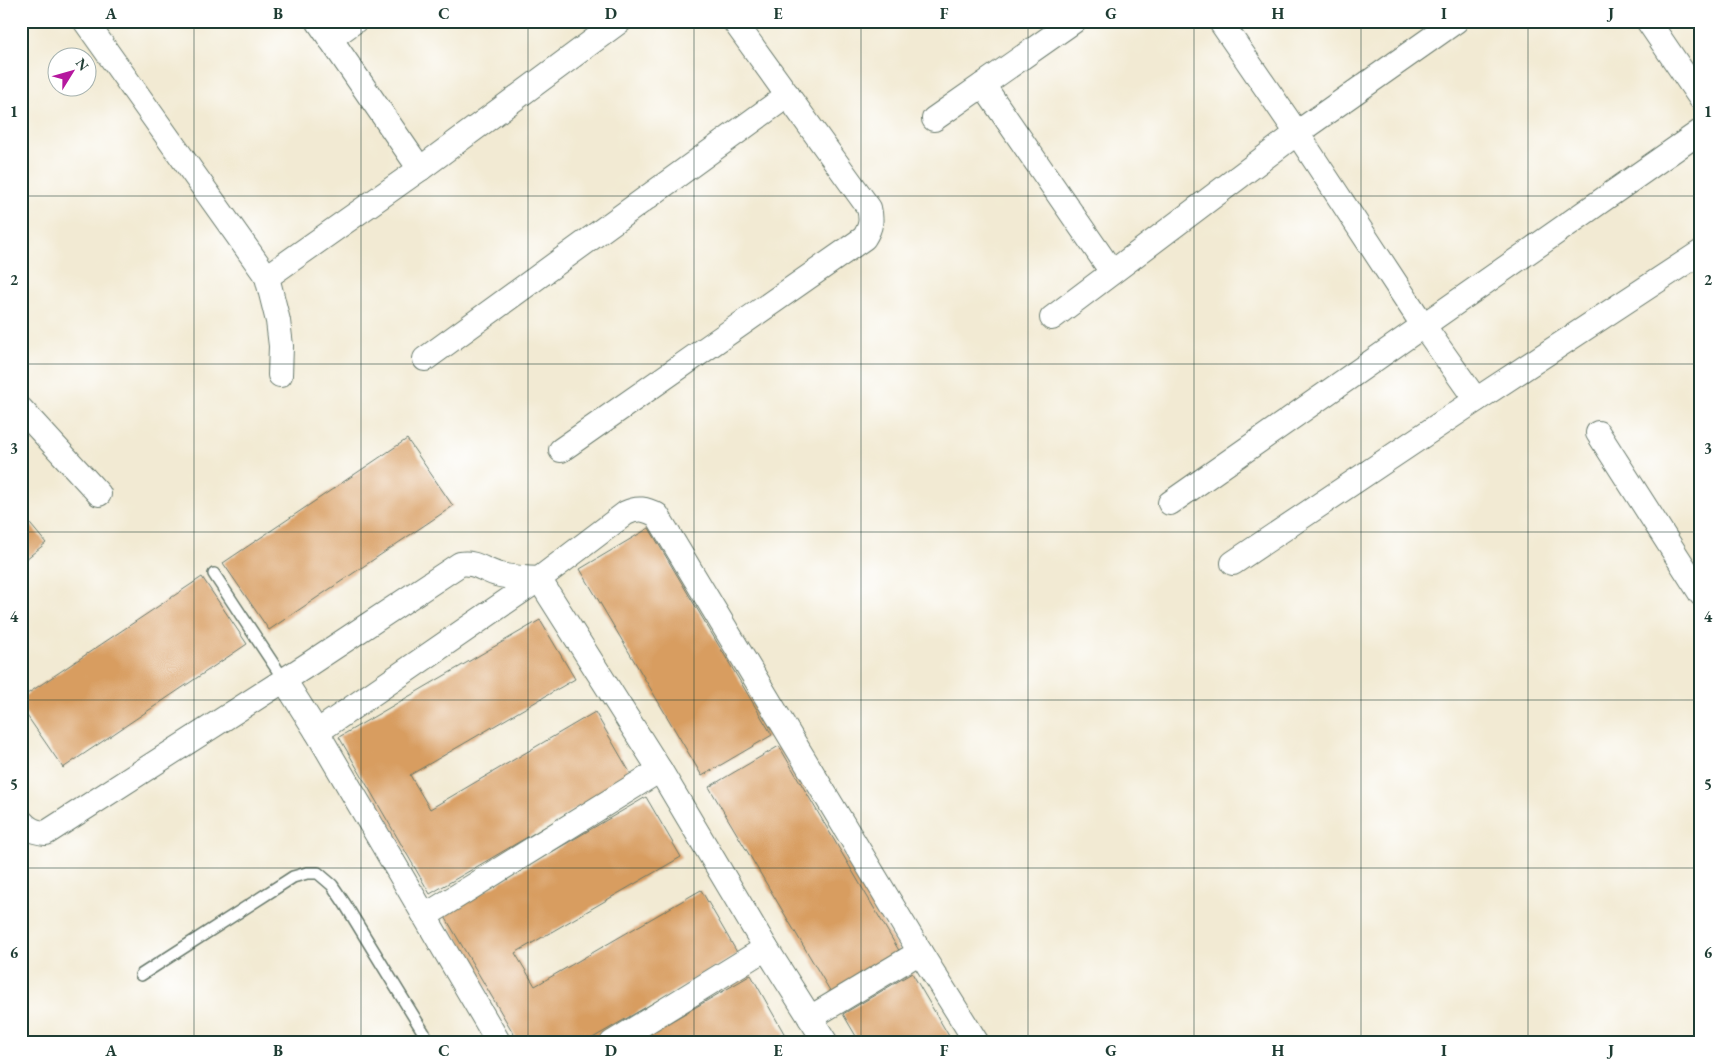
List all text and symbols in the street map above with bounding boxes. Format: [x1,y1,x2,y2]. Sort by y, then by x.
text: A [104,3,117,24]
text: B [273,3,283,24]
text: C [438,3,450,24]
text: D [605,3,617,24]
text: E [773,3,783,24]
text: F [940,3,949,24]
text: G [1105,3,1117,24]
text: H [1272,3,1285,24]
text: I [1441,3,1447,24]
text: J [1606,3,1614,24]
north arrow [48,48,98,98]
text: N [72,54,93,75]
text: 1 [10,101,18,122]
text: 1 [1704,101,1712,122]
text: 2 [10,269,19,290]
text: 2 [1704,269,1713,290]
text: 3 [10,438,18,459]
text: 3 [1704,438,1712,459]
text: 4 [10,606,19,627]
text: 4 [1704,606,1713,627]
text: 5 [10,774,18,795]
text: 5 [1704,774,1712,795]
text: 6 [10,942,19,963]
text: 6 [1704,942,1713,963]
text: A [104,1040,117,1061]
text: B [273,1040,283,1061]
text: C [438,1040,450,1061]
text: D [605,1040,617,1061]
text: E [773,1040,783,1061]
text: F [940,1040,949,1061]
text: G [1105,1040,1117,1061]
text: H [1272,1040,1285,1061]
text: I [1441,1040,1447,1061]
text: J [1606,1040,1614,1061]

